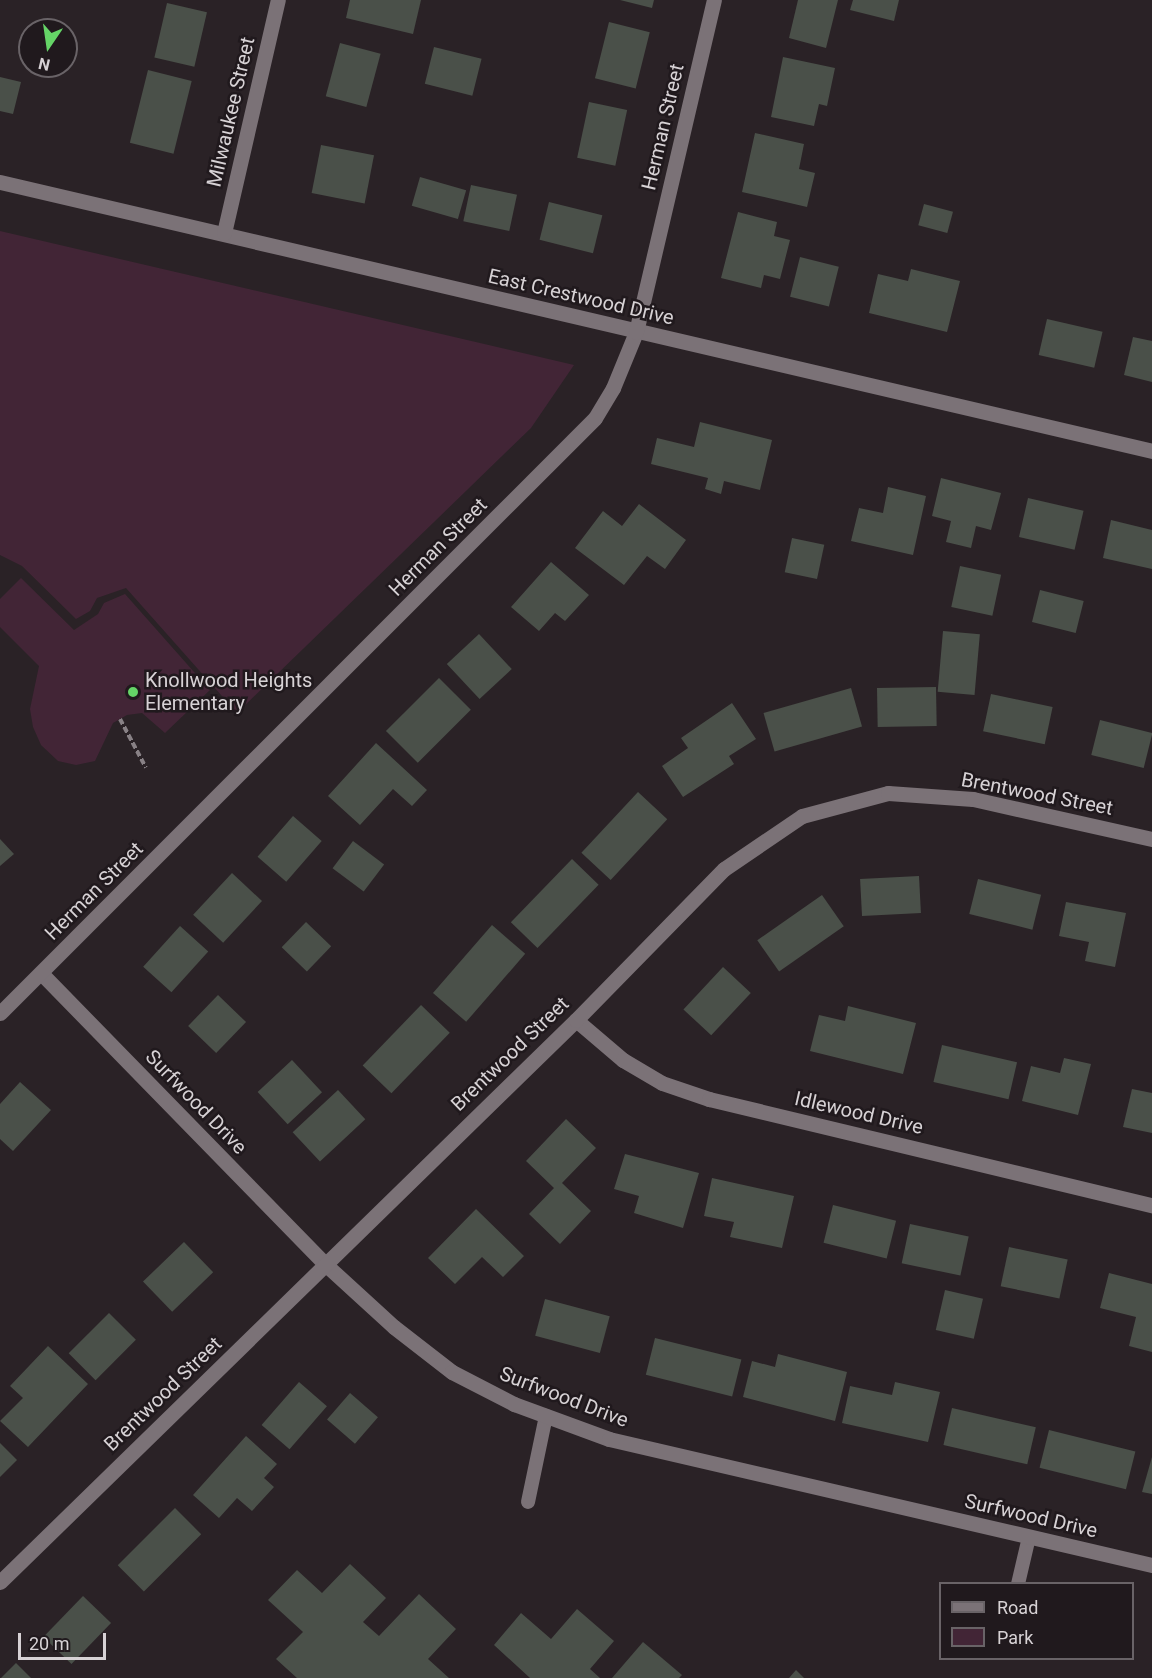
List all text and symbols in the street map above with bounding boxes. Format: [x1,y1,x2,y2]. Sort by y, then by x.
north arrow [18,18,78,78]
street label: Milwaukee Street [202,35,260,189]
text: N [37,54,52,75]
street label: Herman Street [637,62,689,192]
street label: East Crestwood Drive [486,264,676,330]
street label: Herman Street [384,493,492,601]
place label: Knollwood Heights Elementary [145,668,312,715]
marker: Knollwood Heights Elementary [126,685,140,699]
street label: Brentwood Street [959,768,1115,820]
street label: Herman Street [40,837,148,945]
street label: Brentwood Street [446,992,574,1116]
street label: Surfwood Drive [140,1045,252,1159]
street label: Idlewood Drive [792,1087,926,1139]
street label: Brentwood Street [99,1332,227,1456]
street label: Surfwood Drive [496,1361,632,1433]
street label: Surfwood Drive [962,1489,1100,1543]
legend [939,1582,1134,1660]
text: Road [997,1597,1038,1618]
scale bar [21,1621,110,1659]
text: Park [997,1627,1033,1648]
text: 20 m [29,1633,69,1654]

